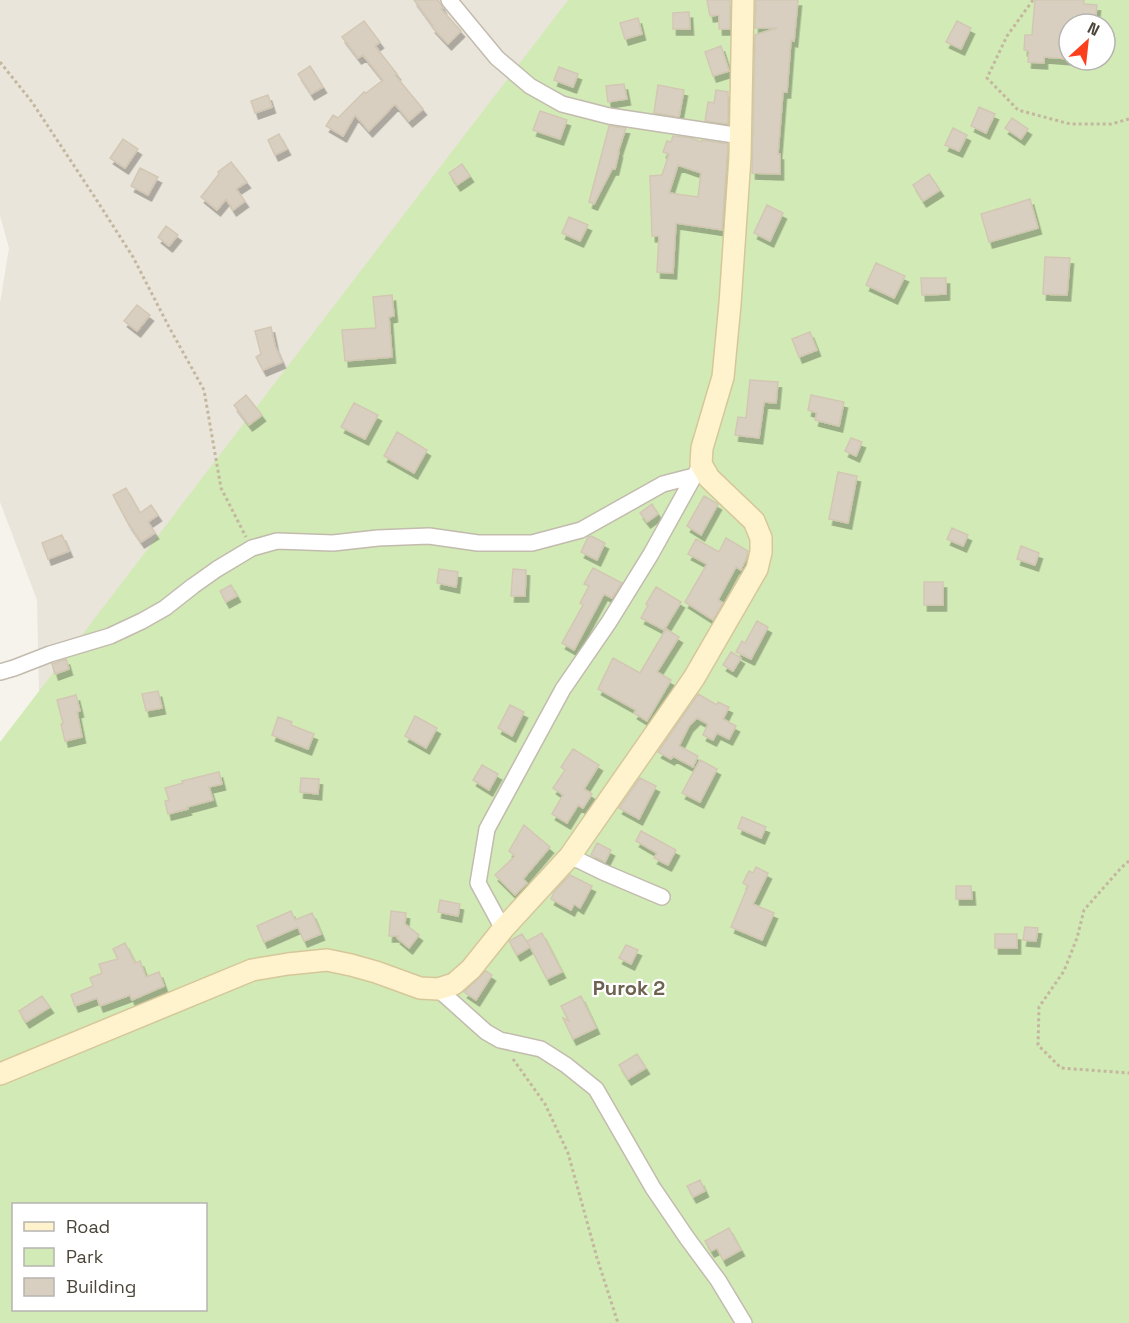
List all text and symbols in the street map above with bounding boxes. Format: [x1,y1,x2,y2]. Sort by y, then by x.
north arrow [1057,12,1117,72]
text: N [1084,17,1103,41]
district label: Purok 2 [593,975,665,1001]
legend [12,1203,207,1311]
text: Road [66,1215,110,1238]
text: Park [66,1245,104,1268]
text: Building [66,1275,136,1298]

